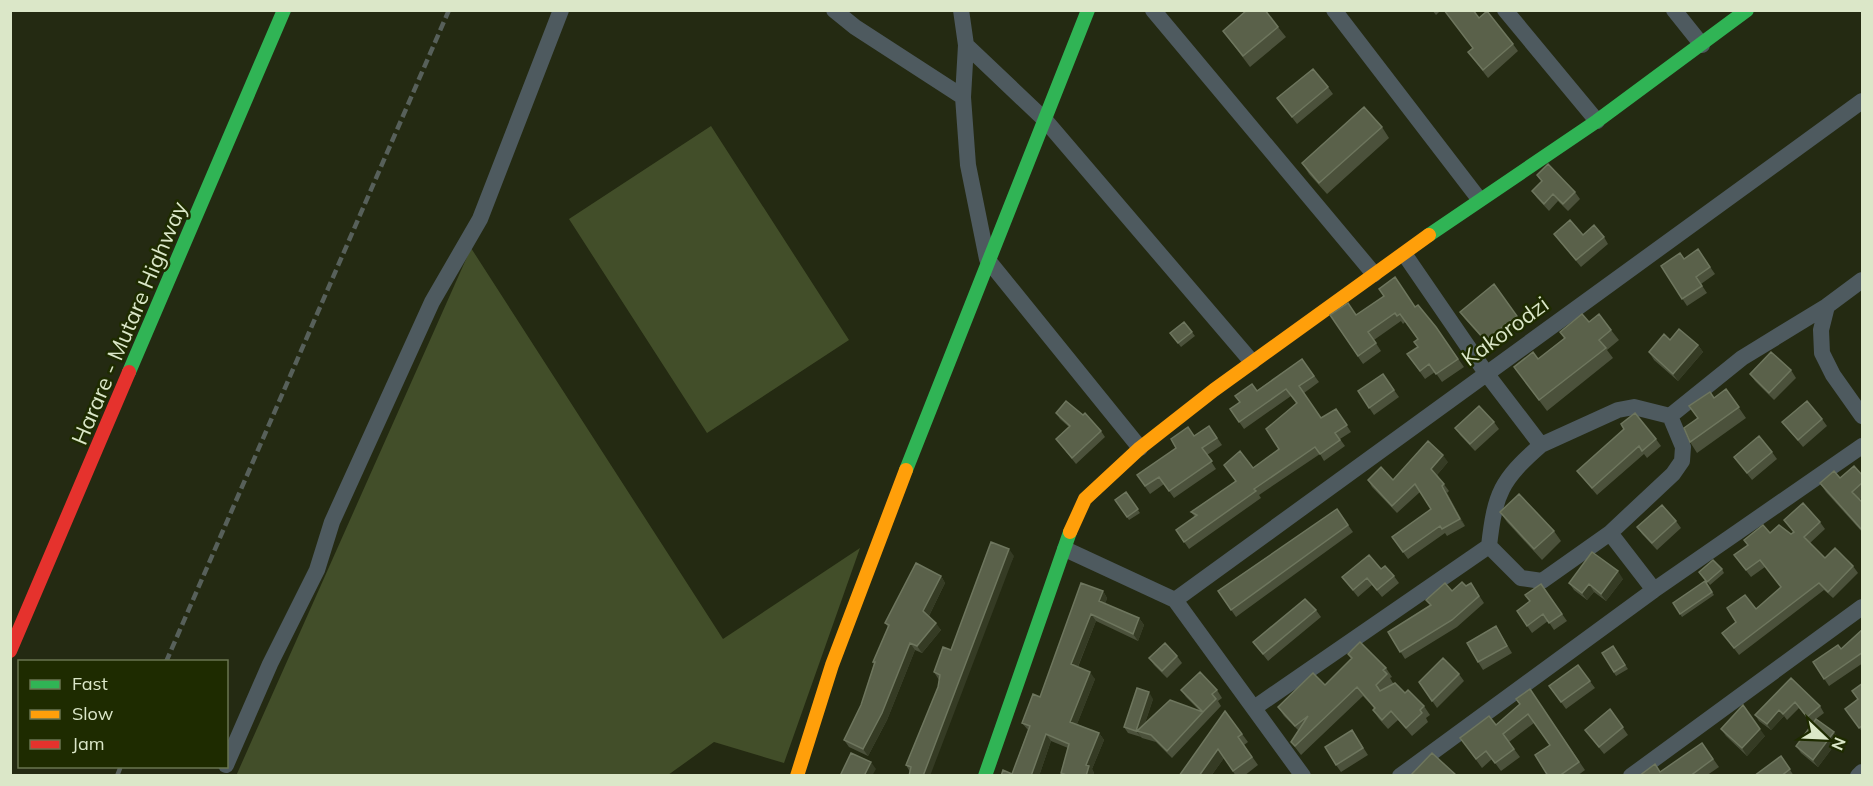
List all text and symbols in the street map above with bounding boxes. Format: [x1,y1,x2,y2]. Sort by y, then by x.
street label: Harare - Mutare Highway [65,197,193,449]
street label: Kakorodzi [1456,290,1554,372]
legend [18,660,228,768]
text: Fast [72,672,108,695]
text: Slow [72,702,114,725]
north arrow [1795,708,1855,768]
text: Jam [72,732,105,755]
text: N [1827,734,1850,753]

